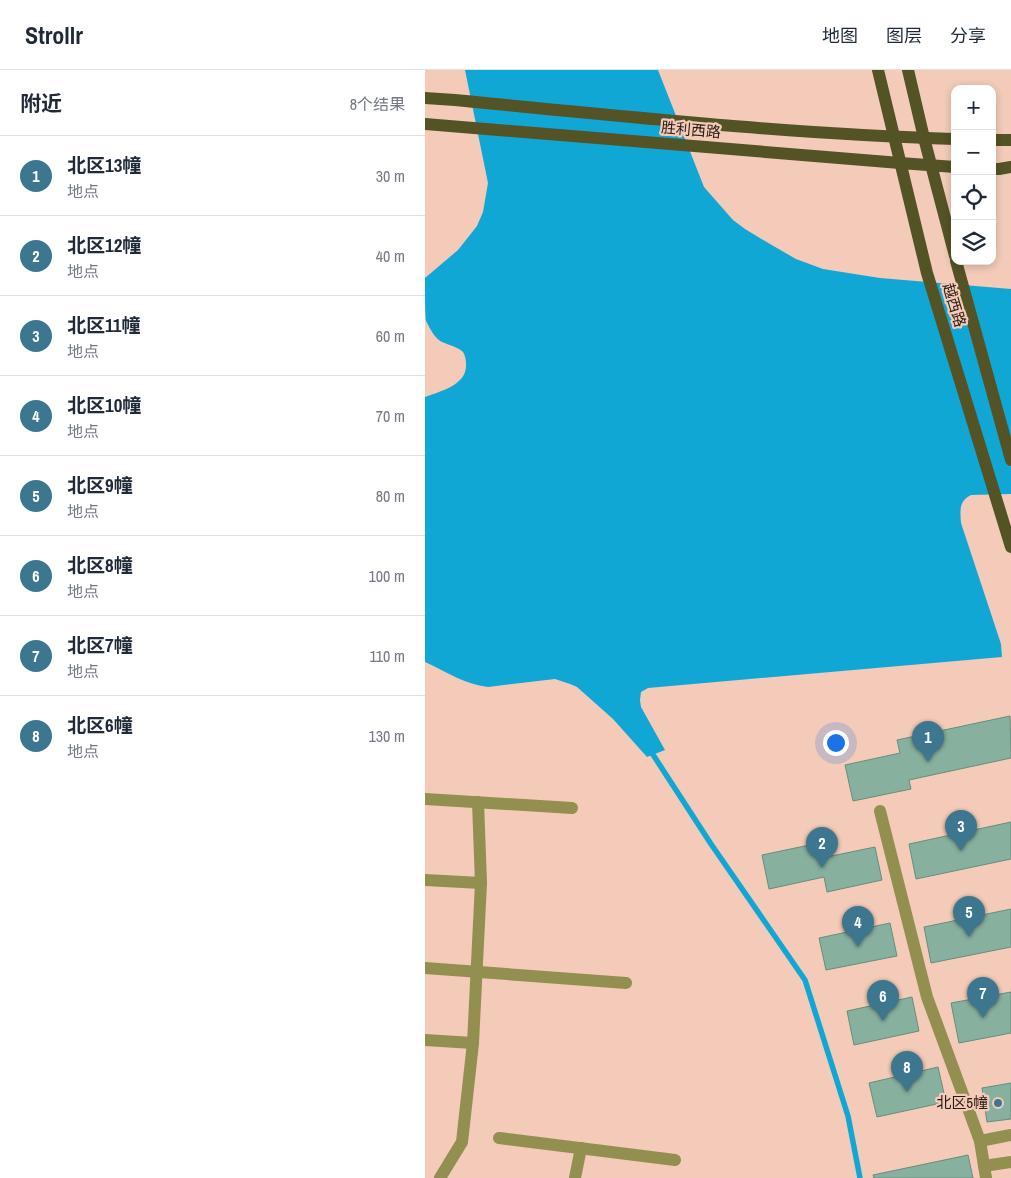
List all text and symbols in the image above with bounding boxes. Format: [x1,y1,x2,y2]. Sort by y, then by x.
text: Strollr [25,19,83,51]
text: 地图 [822,23,858,48]
text: 图层 [886,23,922,48]
text: 分享 [950,23,986,48]
map controls [951,85,996,265]
button: + [951,85,996,130]
text: 附近 [20,89,62,118]
text: 8个结果 [350,93,405,115]
street label: 胜利西路 [660,116,722,143]
button: − [951,130,996,175]
text: 北区13幢 [67,152,141,178]
text: 1 [32,165,40,187]
text: 30 m [376,165,405,187]
button: locate [951,175,996,220]
text: 地点 [67,180,99,202]
button: layers [951,220,996,265]
text: 北区12幢 [67,232,141,258]
text: 2 [32,245,40,267]
text: 40 m [376,245,405,267]
text: 地点 [67,260,99,282]
street label: 越西路 [938,280,971,329]
text: 北区11幢 [67,312,140,338]
text: 3 [32,325,40,347]
text: 60 m [376,325,405,347]
text: 地点 [67,340,99,362]
text: 北区10幢 [67,392,141,418]
text: 4 [32,405,40,427]
text: 70 m [376,405,405,427]
text: 地点 [67,420,99,442]
text: 北区9幢 [67,472,133,498]
text: 5 [32,485,40,507]
text: 80 m [376,485,405,507]
text: 地点 [67,500,99,522]
text: 北区8幢 [67,552,133,578]
text: 6 [32,565,40,587]
text: 100 m [369,565,405,587]
text: 地点 [67,580,99,602]
text: 北区7幢 [67,632,133,658]
text: 7 [32,645,40,667]
text: 110 m [369,645,405,667]
text: 地点 [67,660,99,682]
text: 北区6幢 [67,712,133,738]
pin: 1 [912,721,944,762]
text: 8 [32,725,40,747]
text: 130 m [369,725,405,747]
your location [823,730,849,756]
text: 地点 [67,740,99,762]
pin: 3 [945,810,977,851]
pin: 2 [806,827,838,868]
pin: 5 [953,896,985,937]
pin: 4 [842,906,874,947]
pin: 7 [967,977,999,1018]
pin: 6 [867,980,899,1021]
pin: 8 [891,1051,923,1092]
place label: 北区5幢 [936,1092,988,1113]
marker: 北区5幢 [992,1097,1004,1109]

